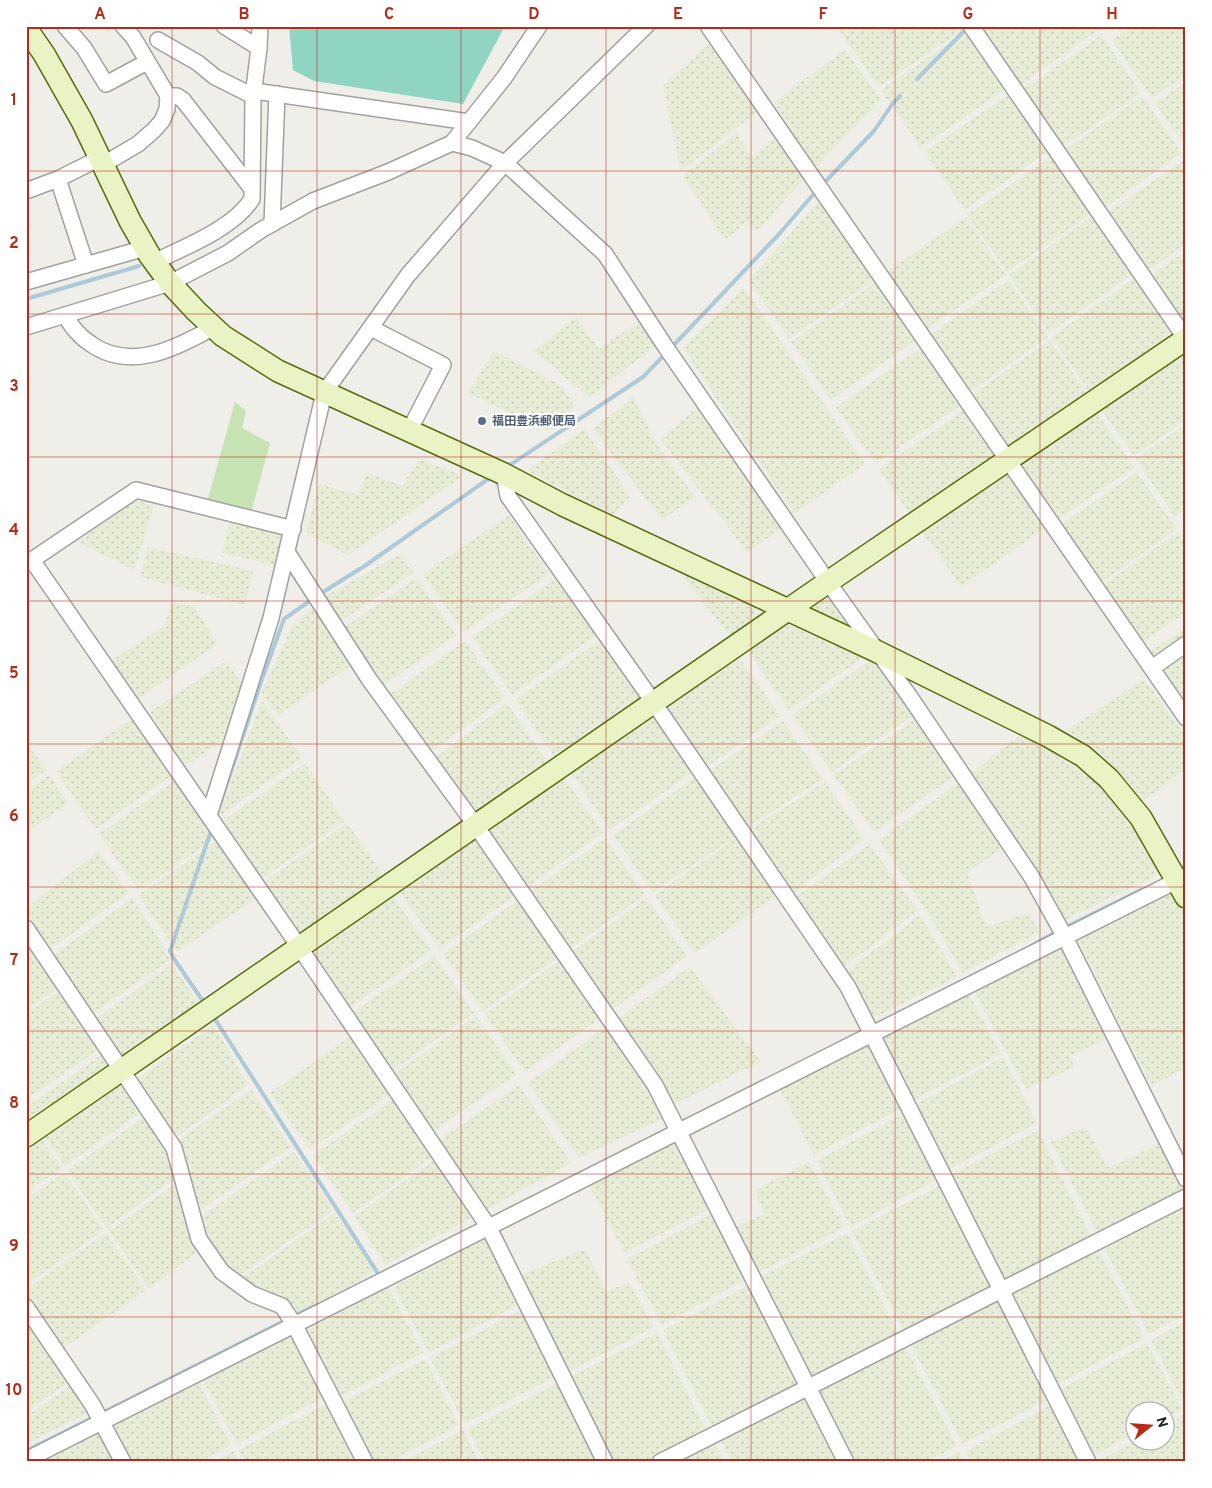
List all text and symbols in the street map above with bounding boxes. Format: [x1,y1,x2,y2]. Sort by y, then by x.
text: A [94,5,106,25]
text: B [238,5,250,25]
text: C [384,5,394,25]
text: D [528,5,540,25]
text: E [673,5,683,25]
text: F [818,5,828,25]
text: G [963,5,973,25]
text: H [1106,5,1118,25]
text: 1 [11,91,17,111]
text: 2 [9,234,19,254]
text: 3 [9,377,19,397]
place label: 福田豊浜郵便局 [492,414,576,430]
marker: 福田豊浜郵便局 [476,415,488,427]
text: 4 [9,521,19,541]
text: 5 [9,664,19,684]
text: 6 [9,807,19,827]
text: 7 [10,951,18,971]
text: 8 [9,1094,19,1114]
text: 9 [9,1237,19,1257]
text: 10 [6,1381,22,1401]
north arrow [1124,1400,1174,1450]
text: N [1151,1415,1171,1430]

